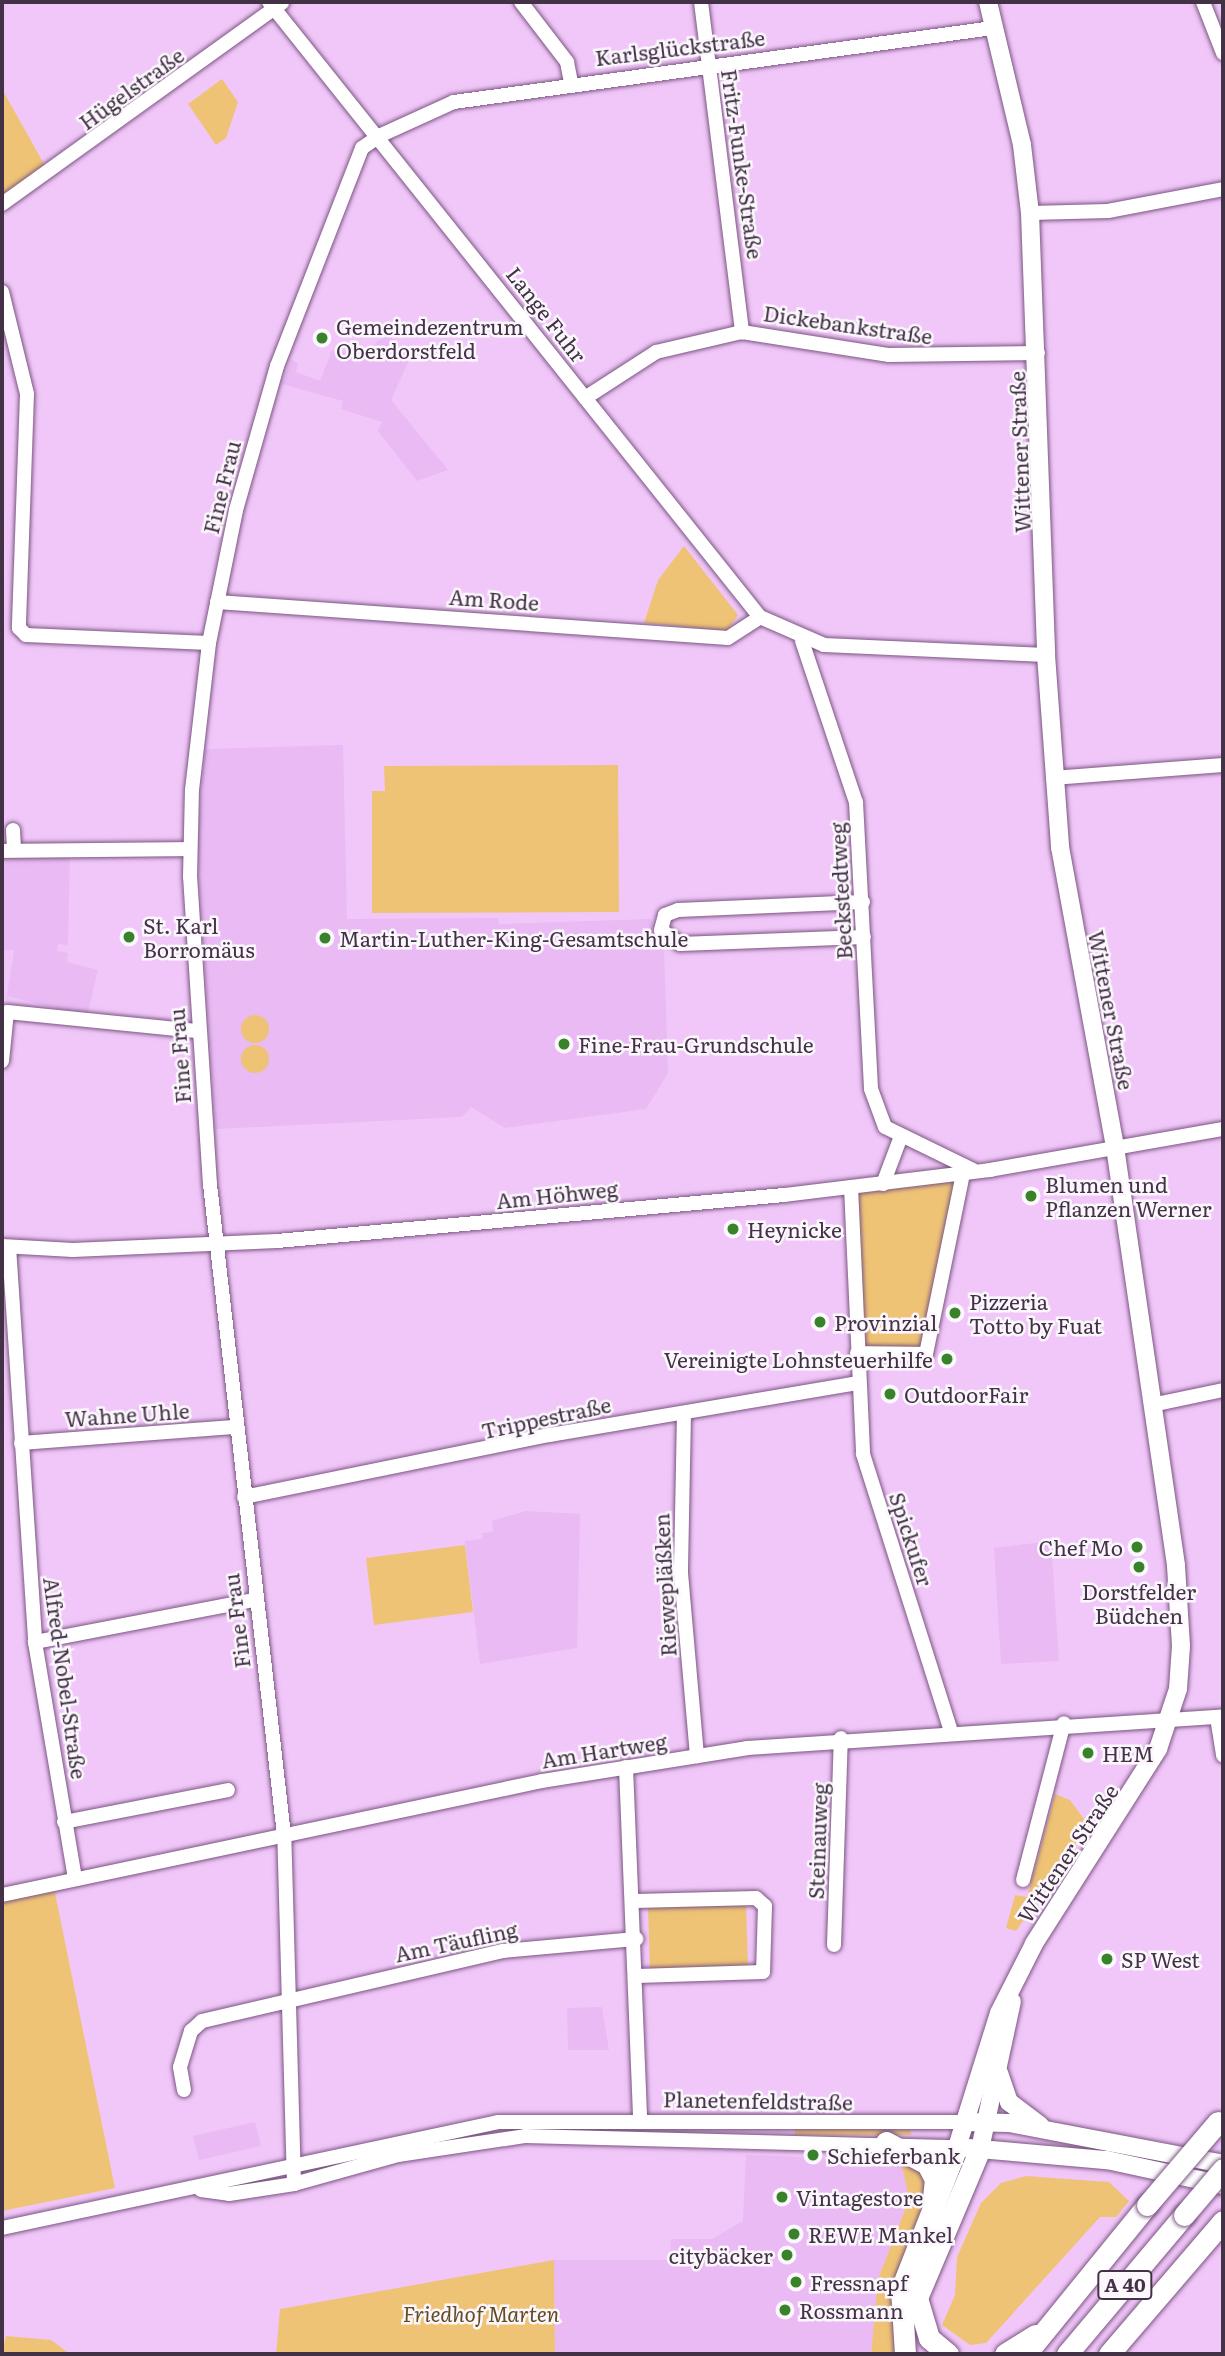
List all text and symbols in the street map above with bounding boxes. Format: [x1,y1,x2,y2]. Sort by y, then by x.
street label: Karlsglückstraße [594,24,766,70]
street label: Hügelstraße [74,42,188,134]
street label: Fritz-Funke-Straße [717,67,769,261]
street label: Lange Fuhr [502,261,592,367]
street label: Dickebankstraße [762,300,934,348]
place label: Gemeindezentrum Oberdorstfeld [336,313,524,363]
marker: Gemeindezentrum Oberdorstfeld [314,330,330,346]
street label: Wittener Straße [1004,371,1034,533]
street label: Fine Frau [197,438,245,536]
street label: Am Rode [448,583,540,615]
street label: Beckstedtweg [824,822,856,960]
place label: St. Karl Borromäus [143,912,255,962]
place label: Martin-Luther-King-Gesamtschule [339,925,688,951]
street label: Wittener Straße [1084,928,1140,1092]
marker: St. Karl Borromäus [121,929,137,945]
marker: Martin-Luther-King-Gesamtschule [317,930,333,946]
street label: Fine Frau [163,1008,195,1104]
place label: Fine-Frau-Grundschule [578,1031,814,1057]
marker: Fine-Frau-Grundschule [556,1036,572,1052]
place label: Blumen und Pflanzen Werner [1045,1171,1212,1221]
street label: Am Höhweg [495,1175,619,1213]
marker: Blumen und Pflanzen Werner [1023,1188,1039,1204]
place label: Heynicke [747,1216,842,1242]
marker: Heynicke [725,1221,741,1237]
place label: Pizzeria Totto by Fuat [969,1288,1102,1338]
marker: Pizzeria Totto by Fuat [947,1305,963,1321]
place label: Provinzial [834,1309,937,1335]
marker: Provinzial [812,1314,828,1330]
place label: Vereinigte Lohnsteuerhilfe [664,1346,933,1372]
marker: Vereinigte Lohnsteuerhilfe [939,1351,955,1367]
place label: OutdoorFair [904,1381,1028,1407]
marker: OutdoorFair [882,1386,898,1402]
street label: Trippestraße [479,1391,613,1443]
street label: Wahne Uhle [64,1397,190,1431]
street label: Spickufer [885,1489,939,1589]
street label: Riewepläßken [648,1513,680,1657]
place label: Chef Mo [1039,1534,1123,1560]
marker: Chef Mo [1129,1539,1145,1555]
marker: Dorstfelder Büdchen [1131,1559,1147,1575]
street label: Fine Frau [218,1572,254,1670]
street label: Alfred-Nobel-Straße [39,1575,93,1781]
place label: Dorstfelder Büdchen [1082,1578,1196,1628]
street label: Am Hartweg [539,1728,669,1772]
place label: HEM [1102,1740,1154,1766]
marker: HEM [1080,1745,1096,1761]
street label: Wittener Straße [1011,1779,1123,1927]
street label: Steinauweg [802,1782,832,1900]
street label: Am Täufling [392,1916,520,1966]
place label: SP West [1121,1946,1200,1972]
marker: SP West [1099,1951,1115,1967]
street label: Planetenfeldstraße [663,2086,853,2114]
place label: Schieferbank [827,2142,960,2168]
marker: Schieferbank [805,2147,821,2163]
place label: Vintagestore [796,2184,923,2210]
marker: Vintagestore [774,2189,790,2205]
place label: REWE Mankel [808,2221,953,2247]
marker: REWE Mankel [786,2226,802,2242]
place label: citybäcker [669,2242,773,2268]
marker: citybäcker [779,2247,795,2263]
place label: Fressnapf [810,2269,908,2295]
road number: A 40 [1097,2270,1153,2300]
marker: Fressnapf [788,2274,804,2290]
place label: Rossmann [799,2297,904,2323]
park label: Friedhof Marten [403,2300,559,2326]
marker: Rossmann [777,2302,793,2318]

